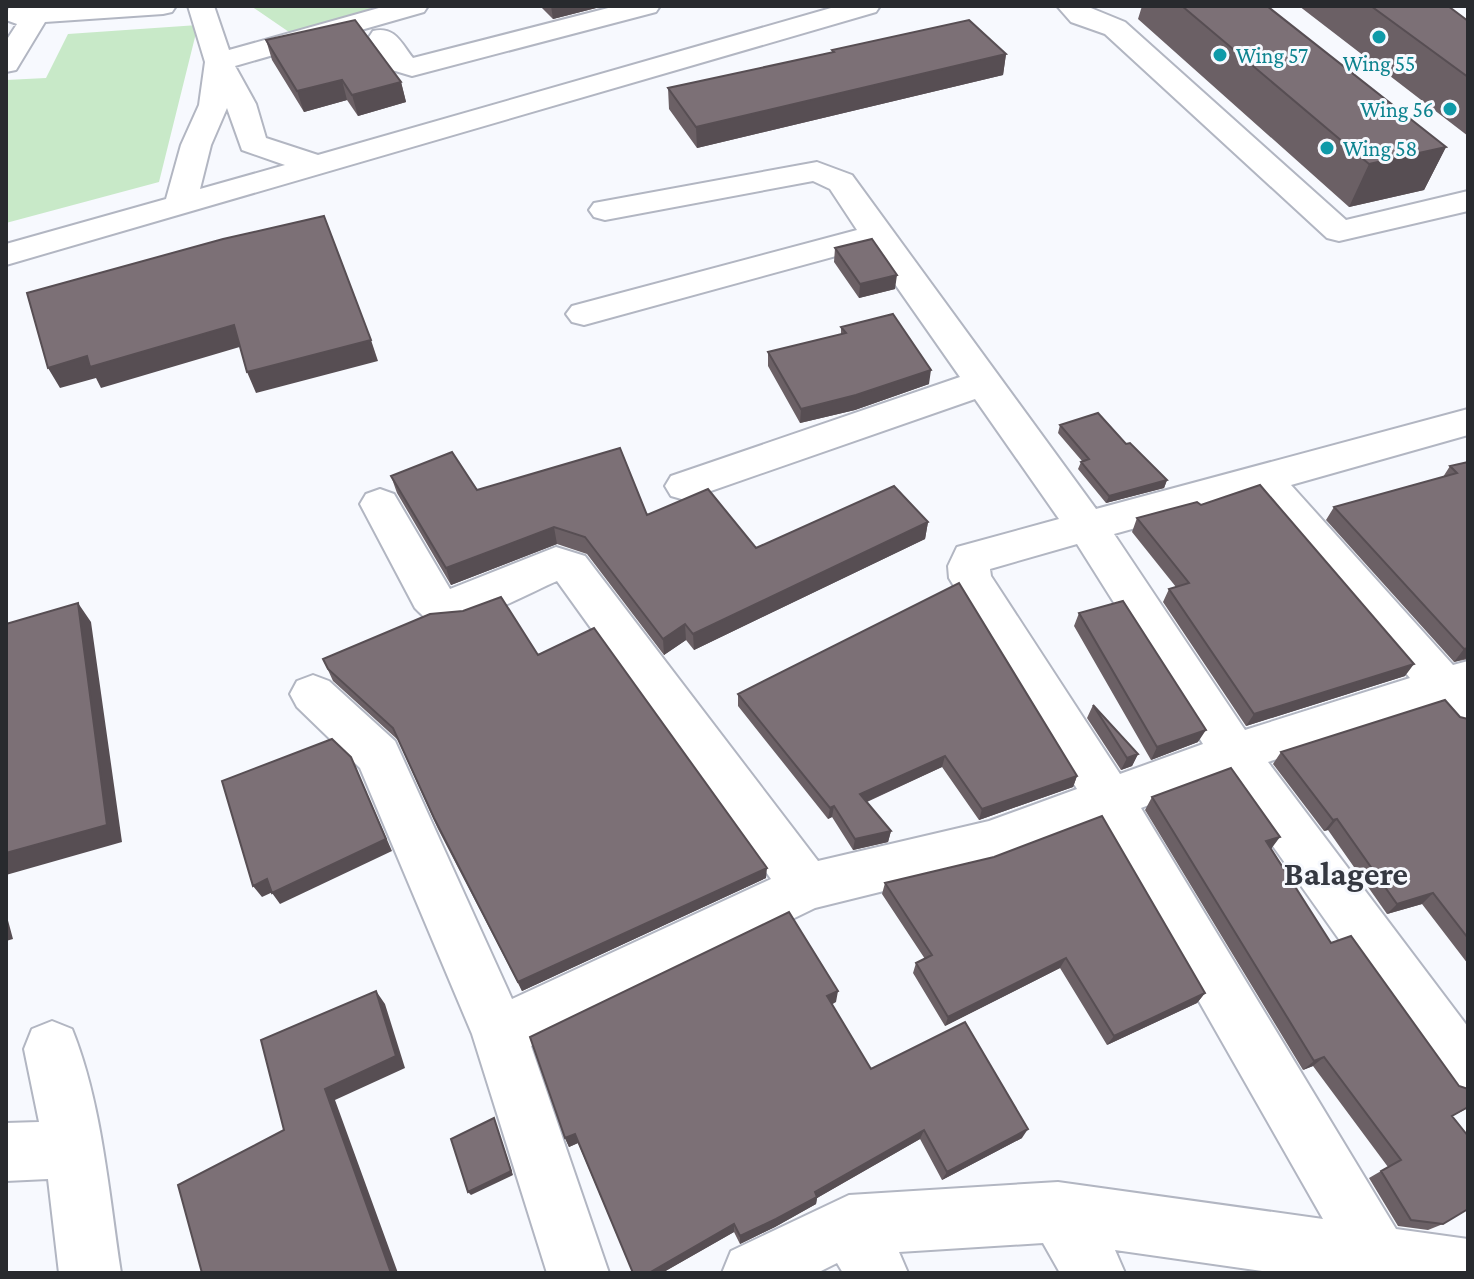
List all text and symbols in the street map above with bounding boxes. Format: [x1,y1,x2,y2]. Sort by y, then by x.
marker: Wing 55 [1370,28,1388,46]
place label: Wing 57 [1236,43,1308,68]
marker: Wing 57 [1211,46,1229,64]
place label: Wing 55 [1343,51,1415,76]
place label: Wing 56 [1360,97,1434,122]
marker: Wing 56 [1441,100,1459,118]
place label: Wing 58 [1343,136,1417,161]
marker: Wing 58 [1318,139,1336,157]
district label: Balagere [1284,855,1408,892]

